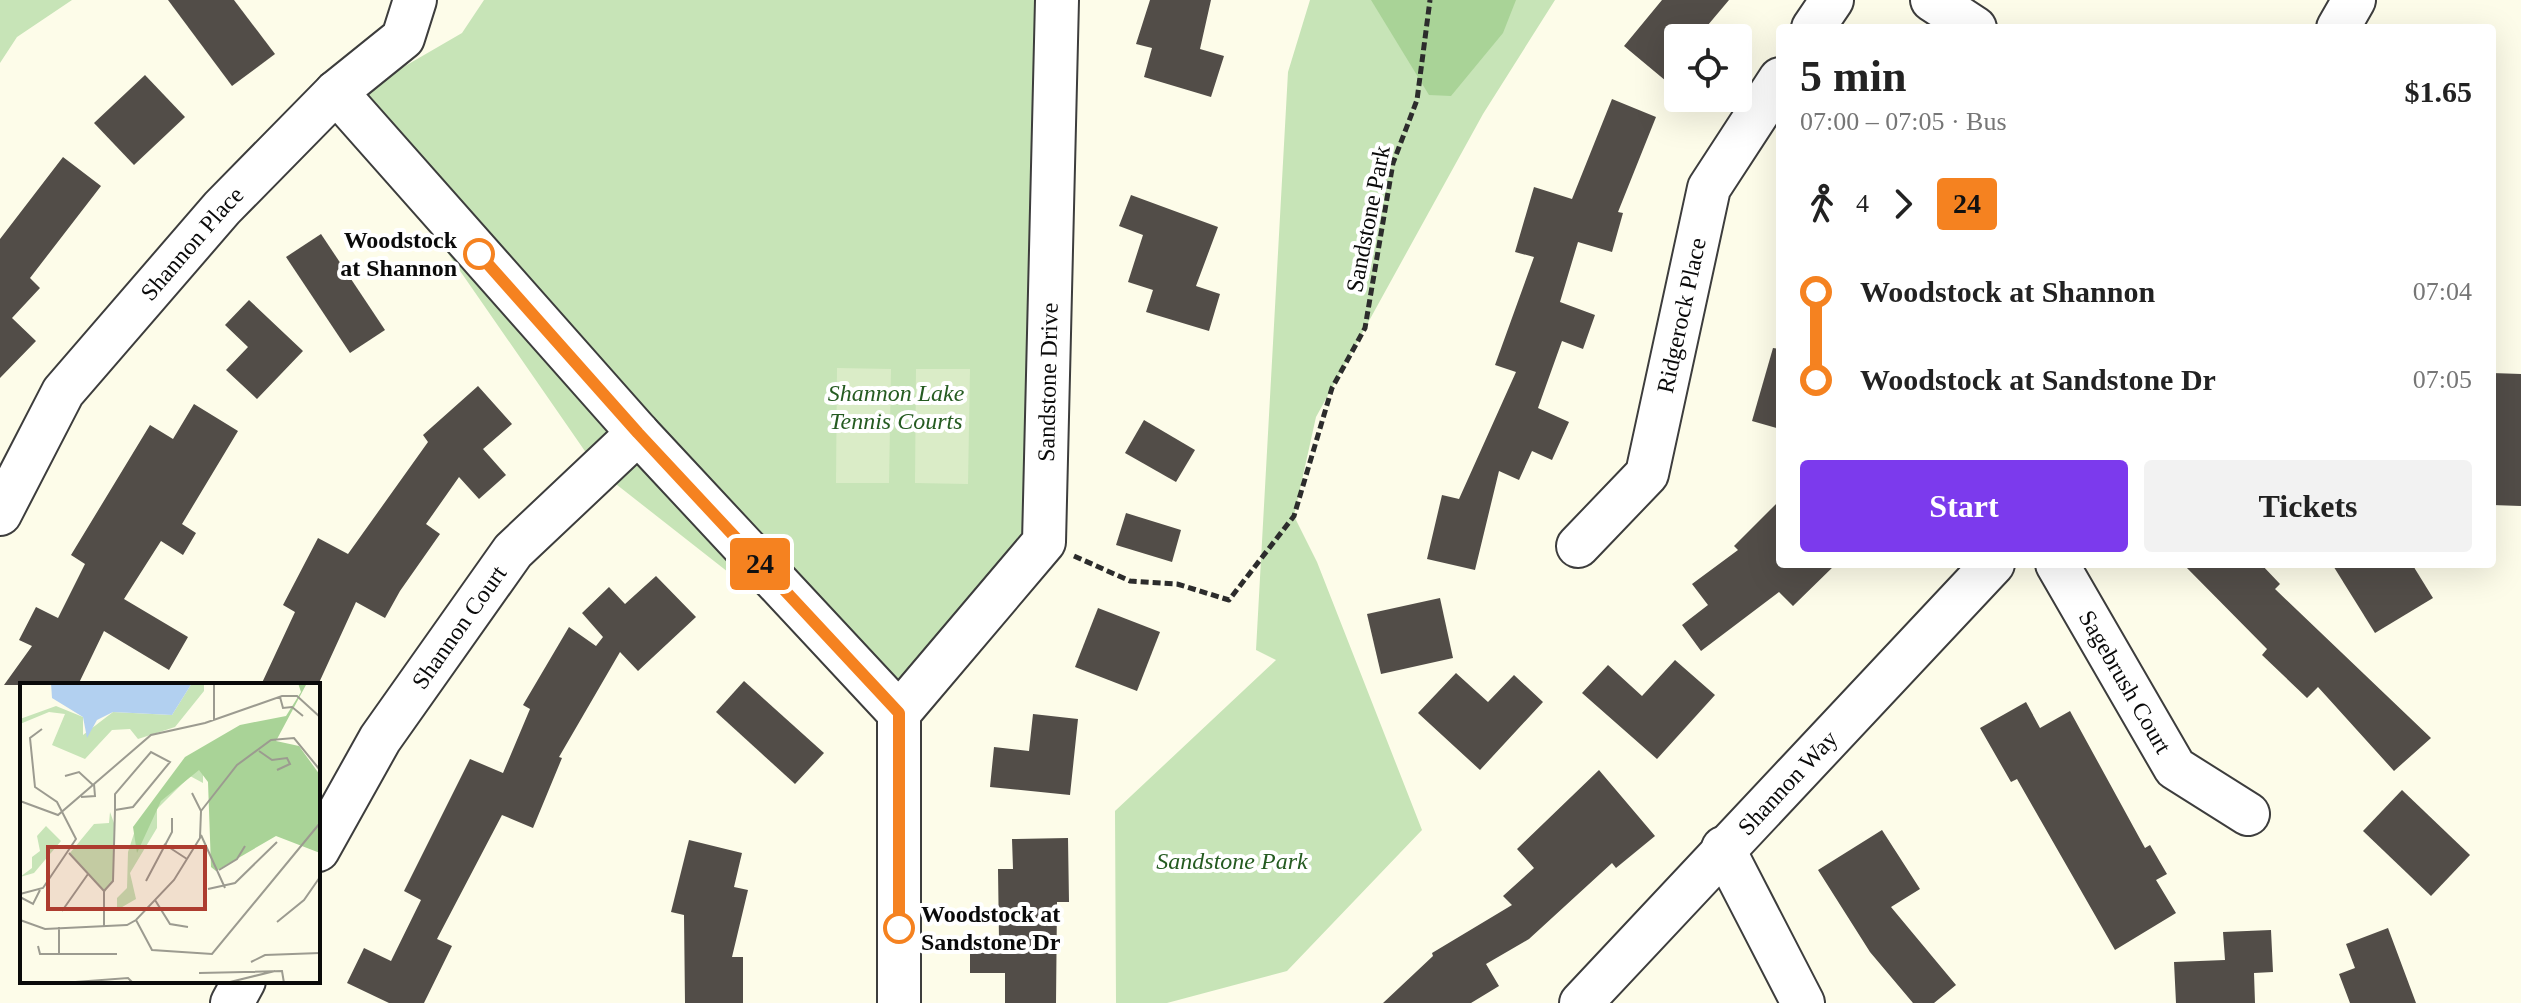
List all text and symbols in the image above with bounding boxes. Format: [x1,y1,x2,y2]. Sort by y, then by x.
map controls [1664,24,1752,112]
button: locate [1664,24,1752,112]
text: 5 min [1800,52,1906,101]
text: $1.65 [2405,75,2472,108]
text: 07:00 – 07:05 · Bus [1800,107,2007,136]
street label: Sandstone Park [1341,144,1395,294]
street label: Shannon Place [135,181,248,305]
icon: walk [1800,182,1844,226]
icon: forward [1881,182,1925,226]
text: 24 [1953,188,1981,219]
text: 4 [1856,189,1869,218]
place label: Woodstock at Shannon [340,227,458,281]
street label: Ridgerock Place [1652,235,1711,395]
marker: Woodstock at Shannon [464,239,494,269]
text: Woodstock at Shannon [1860,275,2155,308]
text: 07:04 [2413,277,2472,306]
street label: Sandstone Drive [1033,302,1063,462]
text: Woodstock at Sandstone Dr [1860,363,2216,396]
text: 07:05 [2413,365,2472,394]
park label: Shannon Lake Tennis Courts [828,380,965,434]
button: Start [1800,460,2128,552]
button: Tickets [2144,460,2472,552]
line badge: 24 [724,538,796,590]
text: 24 [746,548,774,579]
street label: Shannon Court [407,560,512,694]
street label: Sagebrush Court [2074,606,2177,758]
inset map [20,683,320,983]
street label: Shannon Way [1733,725,1843,840]
park label: Sandstone Park [1156,848,1308,874]
place label: Woodstock at Sandstone Dr [921,901,1061,955]
marker: Woodstock at Sandstone Dr [884,913,914,943]

